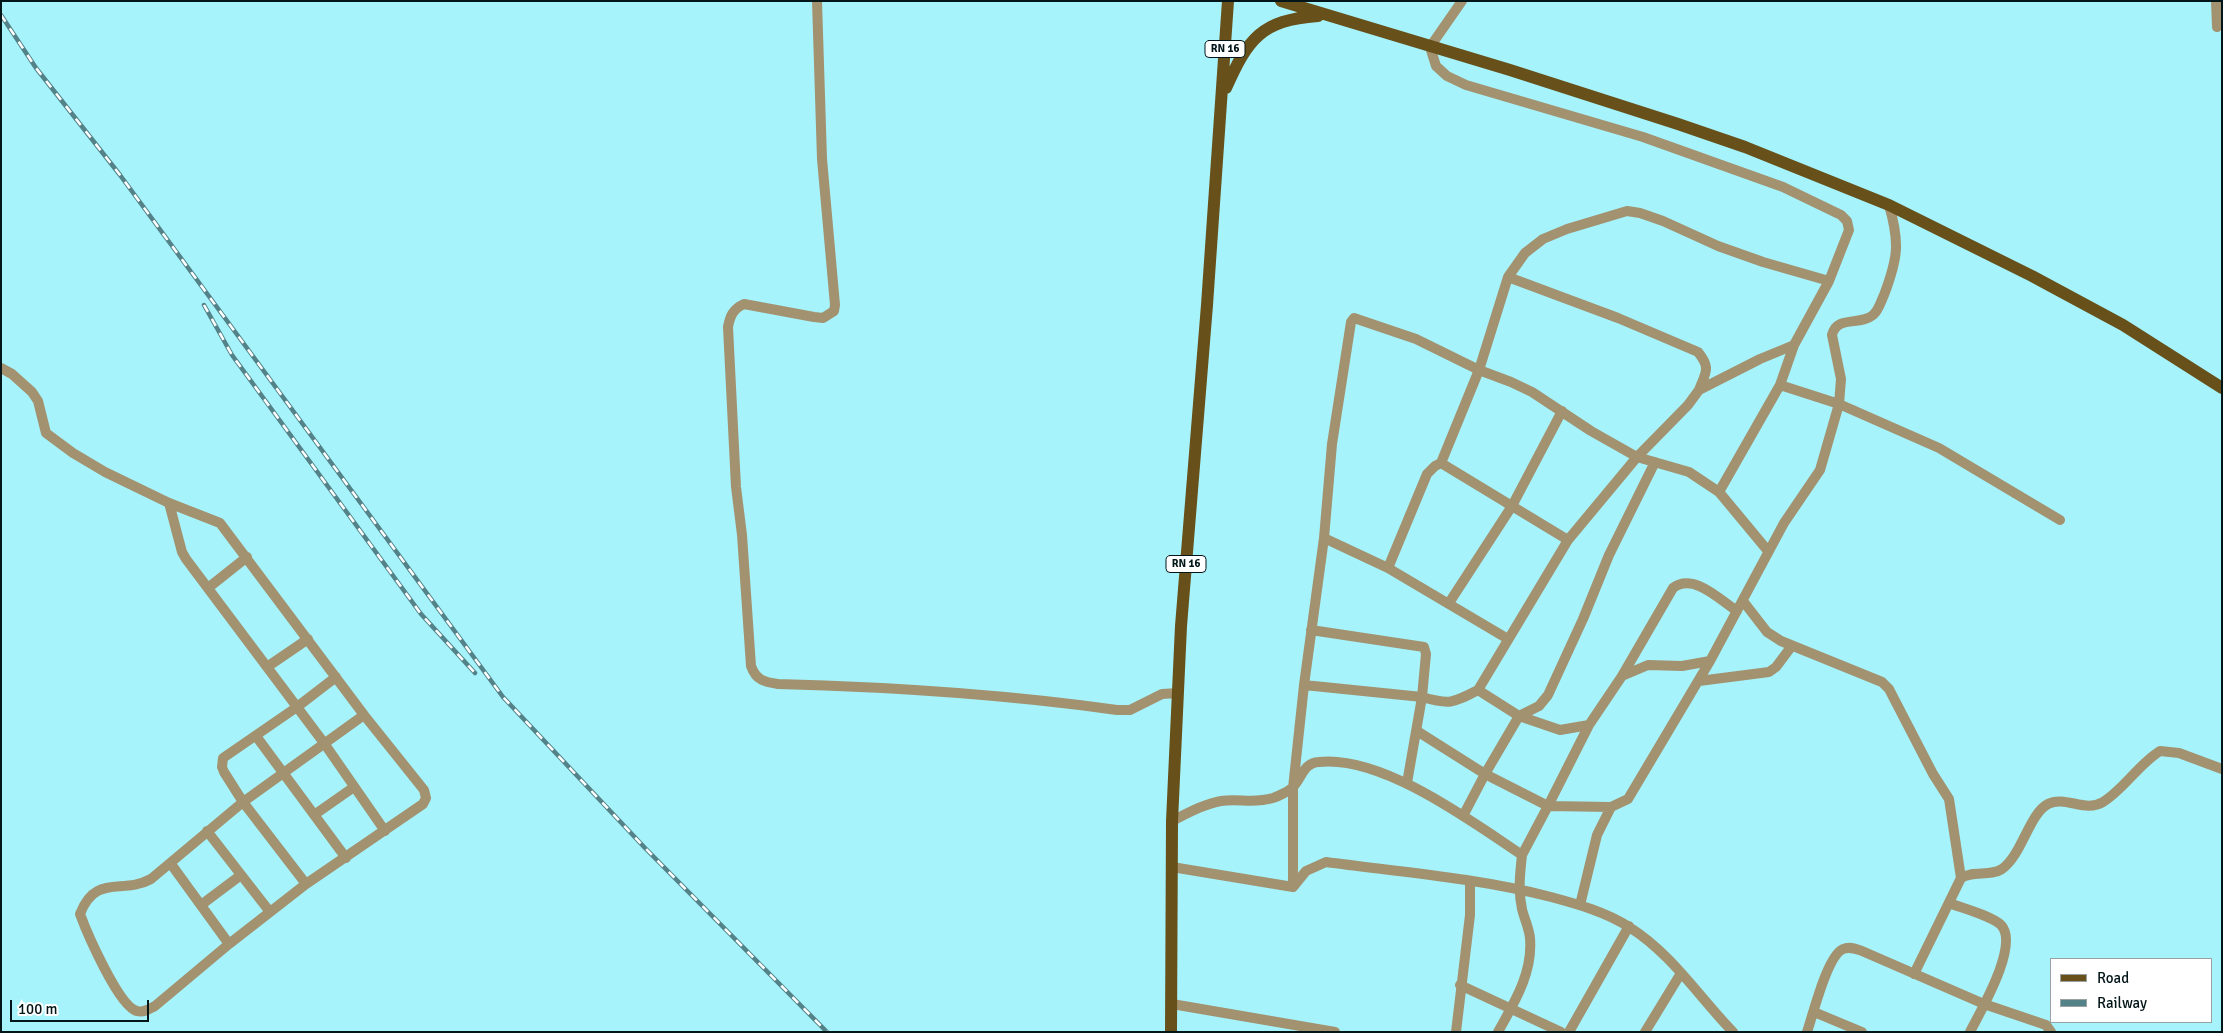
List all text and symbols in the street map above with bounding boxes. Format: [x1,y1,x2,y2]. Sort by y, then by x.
road number: RN 16 [1205,41,1245,58]
road number: RN 16 [1166,556,1206,572]
legend [2050,958,2213,1023]
text: Road [2097,969,2129,987]
scale bar [12,990,151,1022]
text: Railway [2097,994,2147,1012]
text: 100 m [18,1000,58,1018]

